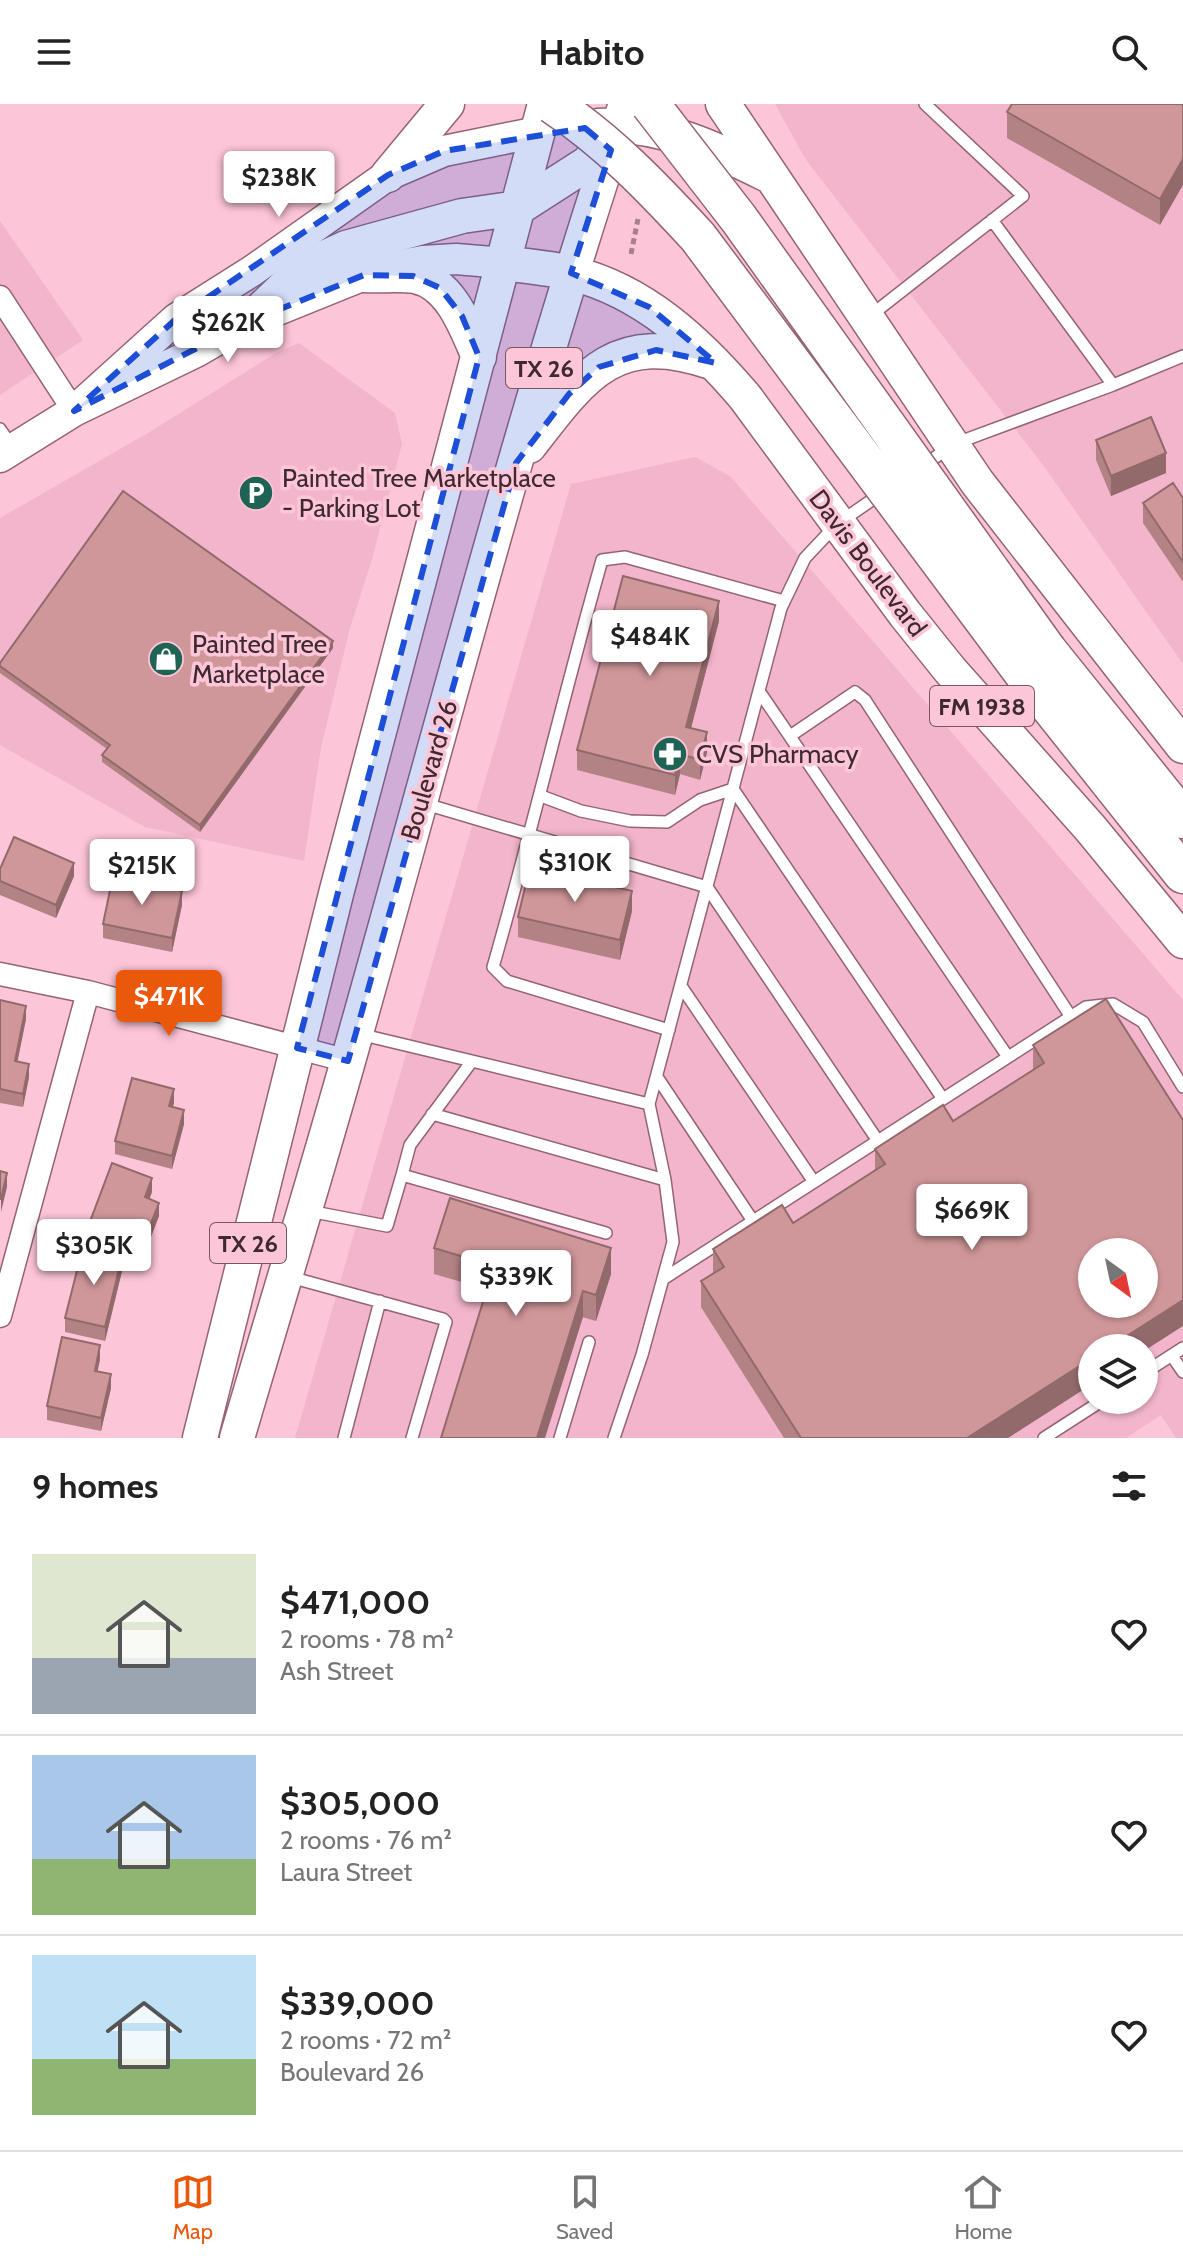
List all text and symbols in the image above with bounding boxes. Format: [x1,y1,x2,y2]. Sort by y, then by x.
icon: menu [32,30,76,74]
text: Habito [539,30,644,74]
icon: search [1107,30,1151,74]
pin: $238K [223,151,335,219]
text: $238K [242,161,316,193]
pin: $262K [172,296,284,364]
text: $262K [191,306,265,338]
road number: TX 26 [506,348,582,388]
place label: Painted Tree Marketplace - Parking Lot [282,462,556,524]
parking icon: Painted Tree Marketplace - Parking Lot [237,474,275,512]
street label: Davis Boulevard [802,483,934,643]
pin: $484K [594,610,706,678]
text: $484K [610,620,690,652]
place label: Painted Tree Marketplace [192,628,327,690]
shop icon: Painted Tree Marketplace [147,640,185,678]
road number: FM 1938 [930,686,1034,726]
street label: Boulevard 26 [394,696,464,844]
pharmacy icon: CVS Pharmacy [651,735,689,773]
place label: CVS Pharmacy [696,738,859,770]
pin: $310K [519,836,631,904]
pin: $215K [86,839,198,907]
text: $310K [538,846,612,878]
text: $215K [108,849,176,881]
pin: $471K [113,970,225,1038]
text: $471K [134,980,204,1012]
pin: $669K [916,1184,1028,1252]
text: $669K [934,1194,1010,1226]
pin: $305K [38,1219,150,1287]
road number: TX 26 [210,1223,286,1263]
text: $305K [55,1229,133,1261]
north arrow [1078,1238,1158,1318]
map controls [1078,1238,1158,1414]
pin: $339K [460,1250,572,1318]
text: $339K [479,1260,553,1292]
button: layers [1078,1334,1158,1414]
icon: filters [1107,1464,1151,1508]
text: 9 homes [32,1465,158,1507]
text: $471,000 [280,1581,430,1623]
icon: home [96,1586,192,1682]
icon: heart [1107,1612,1151,1656]
text: 2 rooms · 78 m² [280,1623,454,1655]
text: Ash Street [280,1655,394,1687]
text: $305,000 [280,1782,440,1824]
icon: home [96,1787,192,1883]
icon: heart [1107,1813,1151,1857]
text: 2 rooms · 76 m² [280,1824,452,1856]
text: Laura Street [280,1856,412,1888]
text: $339,000 [280,1982,435,2024]
icon: home [96,1987,192,2083]
icon: heart [1107,2013,1151,2057]
text: 2 rooms · 72 m² [280,2024,451,2056]
text: Boulevard 26 [280,2056,424,2088]
tab: Map [171,2170,215,2245]
tab: Saved [556,2170,613,2245]
tab: Home [954,2170,1012,2245]

